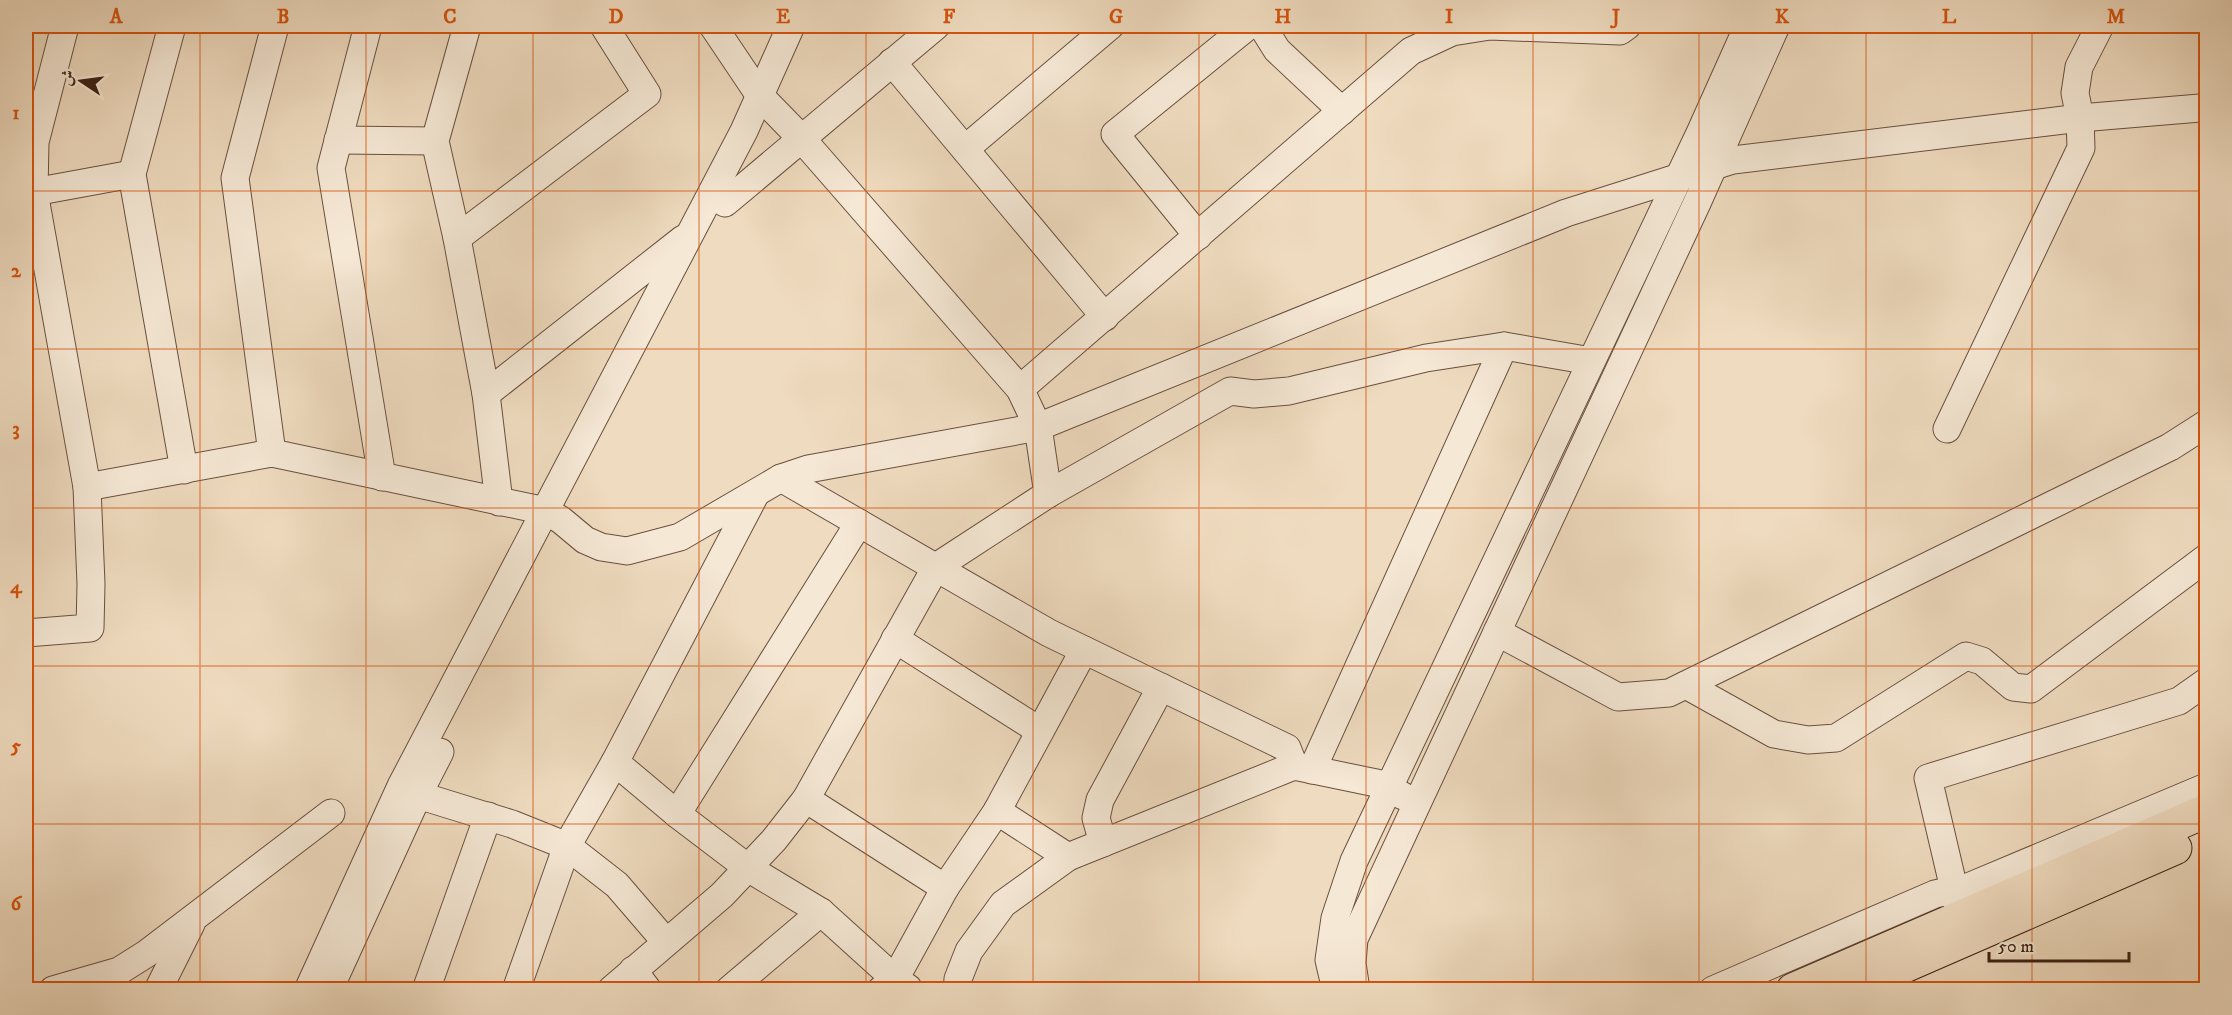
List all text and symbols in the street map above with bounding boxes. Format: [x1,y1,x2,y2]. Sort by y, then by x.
text: A [109,5,124,30]
text: B [277,5,289,30]
text: C [443,5,457,30]
text: D [609,5,624,30]
text: E [776,5,790,30]
text: F [943,5,956,30]
text: G [1109,5,1123,30]
text: H [1275,5,1292,30]
text: I [1445,5,1453,30]
text: J [1610,5,1620,30]
text: K [1775,5,1790,30]
text: L [1942,5,1957,30]
text: M [2107,5,2125,30]
north arrow [51,51,111,111]
text: ش [56,68,79,88]
text: 1 [12,101,20,126]
text: 2 [11,259,22,284]
text: 3 [12,417,20,442]
text: 4 [10,575,23,600]
text: 5 [10,734,21,759]
text: 6 [11,892,23,917]
scale bar [1989,925,2128,963]
text: 50 m [1998,936,2034,958]

